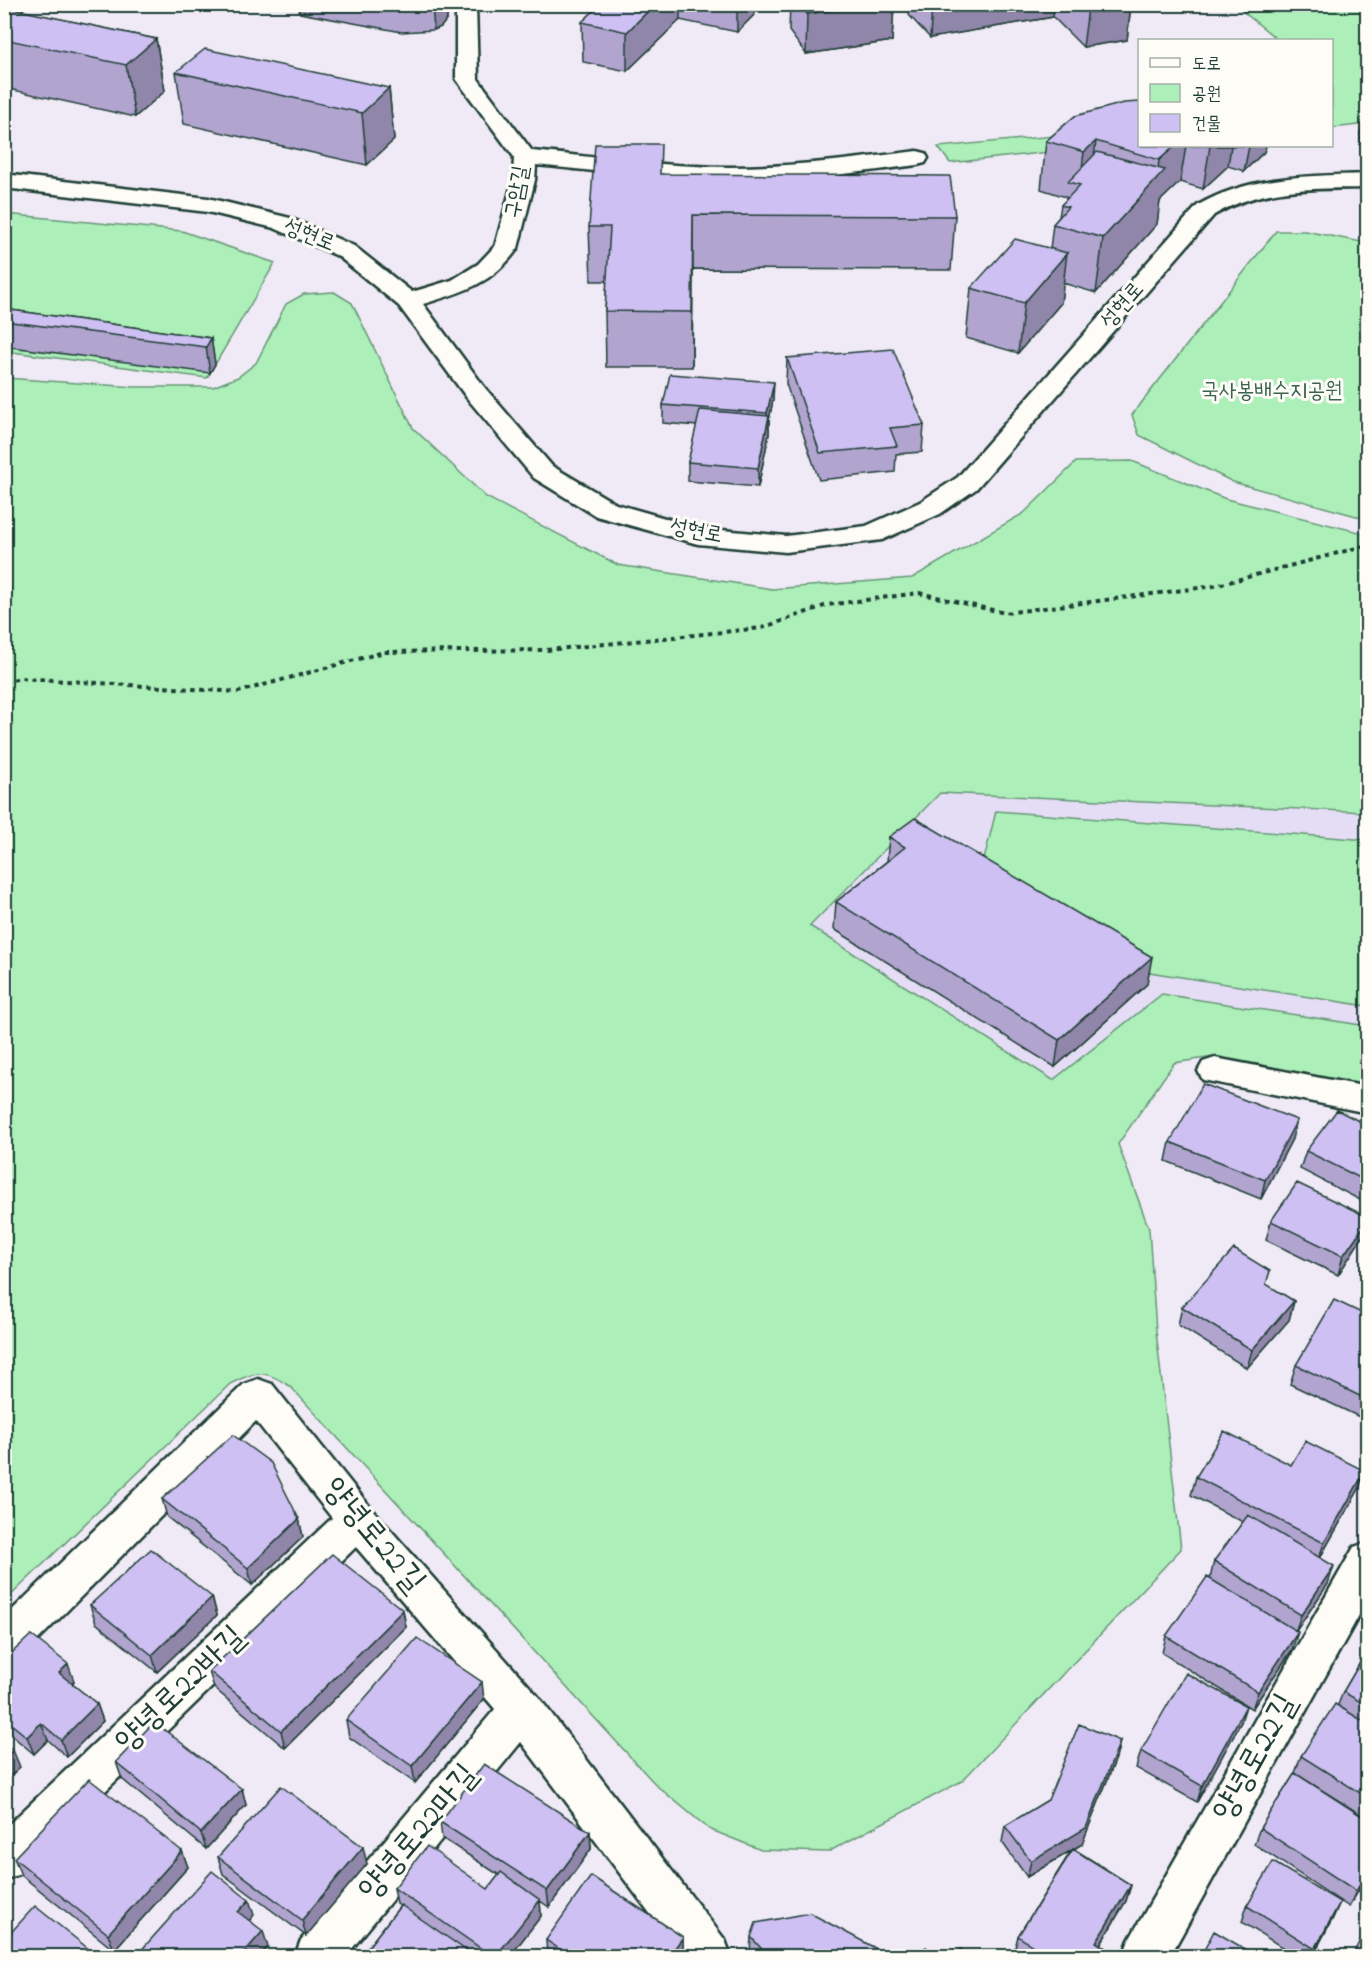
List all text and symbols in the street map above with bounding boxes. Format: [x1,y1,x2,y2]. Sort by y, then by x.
legend [1138,39,1333,147]
text: 도로 [1192,52,1221,78]
text: 공원 [1192,82,1221,108]
text: 건물 [1192,112,1221,138]
street label: 구암길 [498,163,538,221]
street label: 성현로 [278,211,340,261]
street label: 성현로 [1094,275,1152,337]
park label: 국사봉배수지공원 [1201,376,1343,408]
street label: 성현로 [667,511,725,553]
street label: 양녕로22길 [310,1467,436,1605]
street label: 양녕로22바길 [105,1615,257,1765]
street label: 양녕로22길 [1201,1686,1311,1830]
street label: 양녕로22마길 [347,1754,491,1912]

